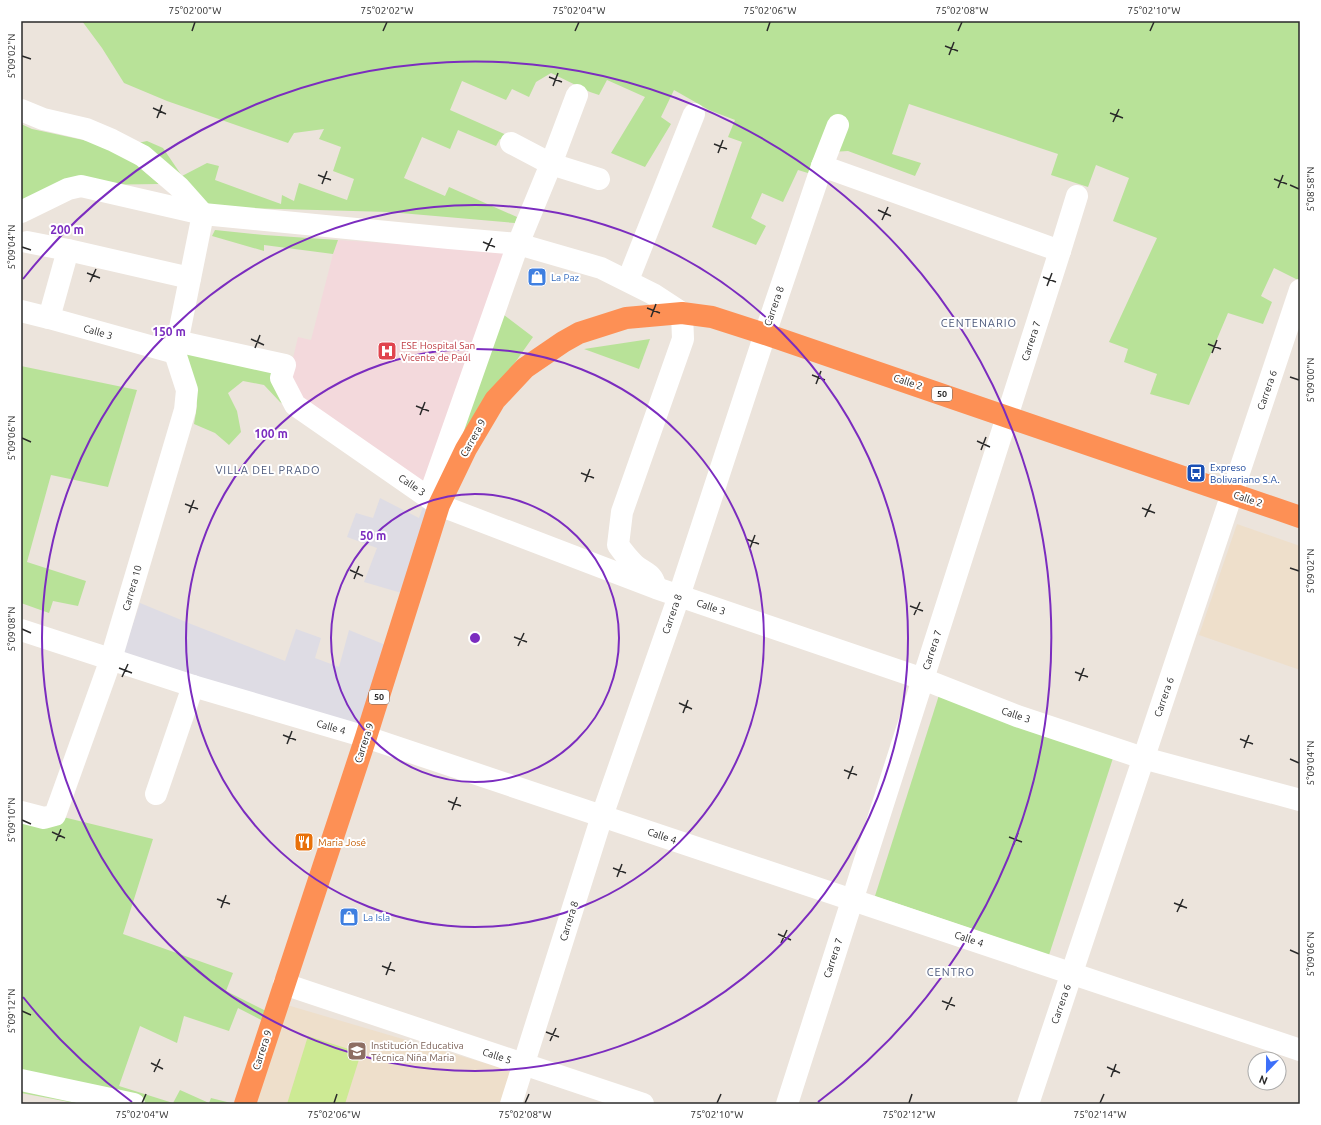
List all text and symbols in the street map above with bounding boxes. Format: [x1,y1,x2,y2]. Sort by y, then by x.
text: 75°02'00"W [169,5,221,16]
text: 75°02'02"W [361,5,413,16]
text: 75°02'04"W [553,5,605,16]
text: 75°02'06"W [744,5,796,16]
text: 75°02'08"W [936,5,988,16]
text: 75°02'10"W [1128,5,1180,16]
text: 5°09'02"N [6,34,17,78]
text: 5°08'58"N [1305,167,1316,211]
text: 200 m [50,223,84,236]
text: 5°09'04"N [6,225,17,269]
shop icon: La Paz [526,266,548,288]
place label: La Paz [551,272,580,283]
street label: Carrera 8 [762,284,786,327]
district label: CENTENARIO [941,317,1017,329]
street label: Carrera 7 [1019,320,1043,362]
street label: Calle 3 [82,323,114,341]
text: 150 m [152,325,186,338]
hospital icon: ESE Hospital San Vicente de Paúl [376,340,398,362]
place label: ESE Hospital San Vicente de Paúl [401,340,475,363]
text: 5°09'00"N [1305,358,1316,402]
street label: Carrera 6 [1255,368,1279,411]
street label: Calle 2 [892,372,924,392]
road number: 50 [932,387,952,401]
text: 5°09'06"N [6,416,17,460]
street label: Carrera 9 [458,417,488,459]
text: 100 m [254,427,288,440]
bus stop icon: Expreso Bolivariano S.A. [1185,462,1207,484]
place label: Expreso Bolivariano S.A. [1210,462,1280,485]
district label: VILLA DEL PRADO [215,464,321,476]
street label: Calle 3 [396,472,428,498]
street label: Calle 2 [1232,489,1264,509]
text: 50 m [360,529,386,542]
text: 5°09'02"N [1305,549,1316,593]
street label: Carrera 10 [120,564,144,612]
street label: Carrera 8 [660,592,684,635]
street label: Calle 3 [695,597,727,617]
text: 5°09'08"N [6,607,17,651]
street label: Carrera 7 [920,629,944,671]
centre of rings [468,631,482,645]
street label: Carrera 6 [1152,675,1176,718]
road number: 50 [369,690,389,704]
street label: Calle 3 [1000,705,1032,725]
street label: Calle 4 [315,718,347,737]
street label: Carrera 9 [352,722,376,764]
text: 5°09'04"N [1305,741,1316,785]
text: 5°09'10"N [6,798,17,842]
street label: Calle 4 [646,826,678,846]
restaurant icon: Maria José [293,831,315,853]
place label: Maria José [318,837,366,848]
street label: Carrera 8 [558,899,580,942]
shop icon: La Isla [338,906,360,928]
place label: La Isla [363,912,390,923]
street label: Calle 4 [953,929,985,949]
text: 5°09'06"N [1305,932,1316,976]
street label: Carrera 7 [821,937,845,979]
district label: CENTRO [927,966,975,978]
street label: Carrera 6 [1049,982,1073,1025]
text: 5°09'12"N [6,989,17,1033]
street label: Carrera 9 [250,1029,274,1071]
school or university icon: Institución Educativa Técnica Niña Maria [346,1040,368,1062]
place label: Institución Educativa Técnica Niña Maria [371,1040,464,1063]
street label: Calle 5 [481,1046,513,1066]
north arrow [1247,1051,1287,1091]
text: N [1257,1073,1269,1087]
text: 75°02'04"W [116,1109,168,1120]
text: 75°02'06"W [308,1109,360,1120]
text: 75°02'08"W [499,1109,551,1120]
text: 75°02'10"W [691,1109,743,1120]
text: 75°02'12"W [883,1109,935,1120]
text: 75°02'14"W [1074,1109,1126,1120]

